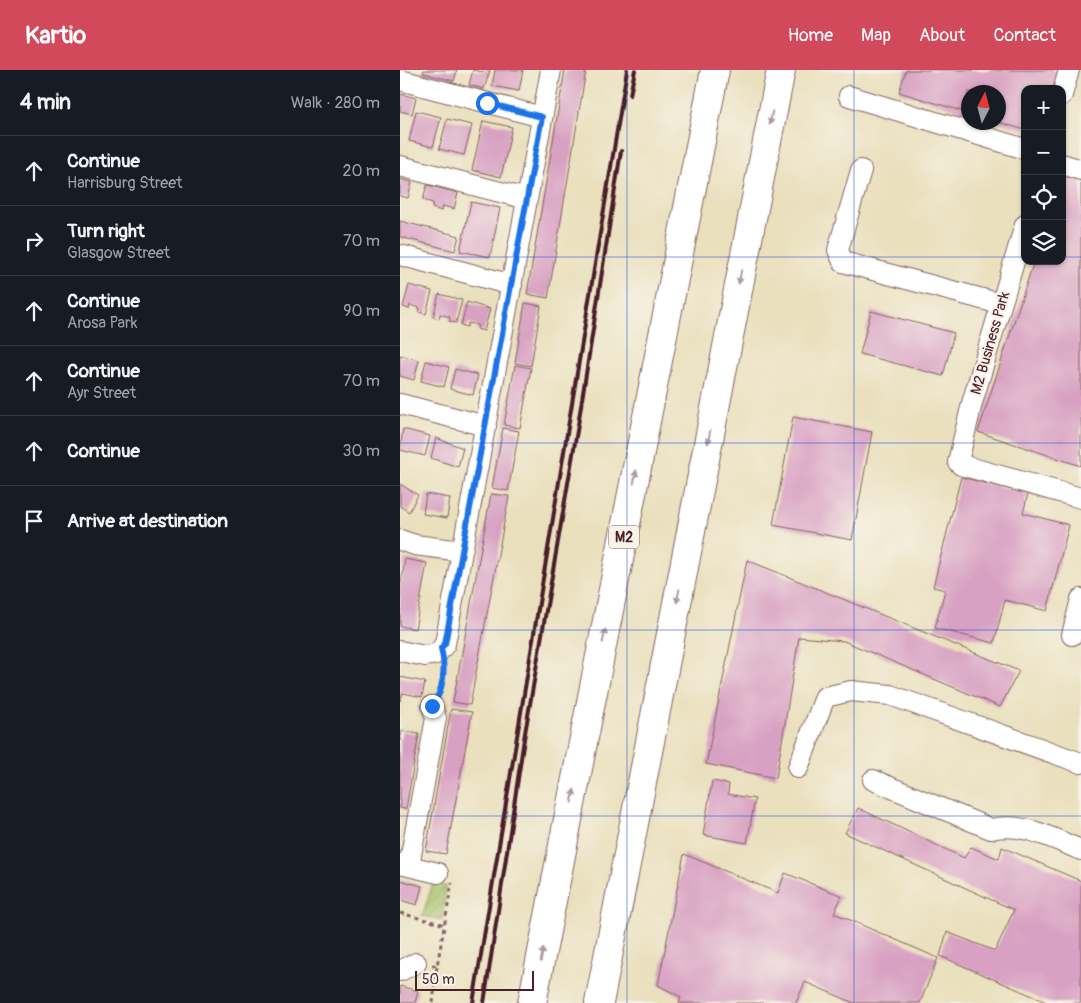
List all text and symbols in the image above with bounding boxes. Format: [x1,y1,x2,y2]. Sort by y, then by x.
text: Kartio [25,21,86,50]
text: Home [788,24,833,47]
text: Map [861,24,891,47]
text: About [919,24,965,47]
text: Contact [993,24,1056,47]
north arrow [961,85,1006,130]
map controls [1021,85,1066,265]
button: + [1021,85,1066,130]
text: 4 min [20,89,71,116]
route start [476,92,499,115]
text: Walk · 280 m [291,93,380,113]
one-way arrow [767,110,775,126]
button: − [1021,130,1066,175]
text: Continue [67,149,140,173]
icon: ahead [20,157,48,185]
text: 20 m [342,161,380,181]
text: Harrisburg Street [67,173,183,193]
button: locate [1021,175,1066,220]
text: Turn right [67,219,145,243]
button: layers [1021,220,1066,265]
icon: right [20,227,48,255]
text: 70 m [343,231,380,251]
text: Glasgow Street [67,243,170,263]
one-way arrow [736,270,744,286]
text: Continue [67,289,140,313]
street label: M2 Business Park [967,289,1014,397]
icon: ahead [20,297,48,325]
text: 90 m [343,301,380,321]
text: Arosa Park [67,313,137,333]
text: Continue [67,359,140,383]
icon: ahead [20,367,48,395]
text: 70 m [343,371,380,391]
text: Ayr Street [67,383,136,403]
one-way arrow [705,429,713,444]
icon: ahead [20,437,48,465]
text: Continue [67,439,140,463]
text: 30 m [342,441,380,461]
one-way arrow [632,468,640,484]
icon: arrive [20,507,48,535]
text: Arrive at destination [67,509,228,533]
road number: M2 [609,526,639,548]
one-way arrow [674,589,682,604]
one-way arrow [600,629,608,644]
route end [421,695,444,718]
one-way arrow [569,788,577,803]
one-way arrow [538,947,546,963]
scale bar [415,968,534,991]
text: 50 m [422,971,455,988]

